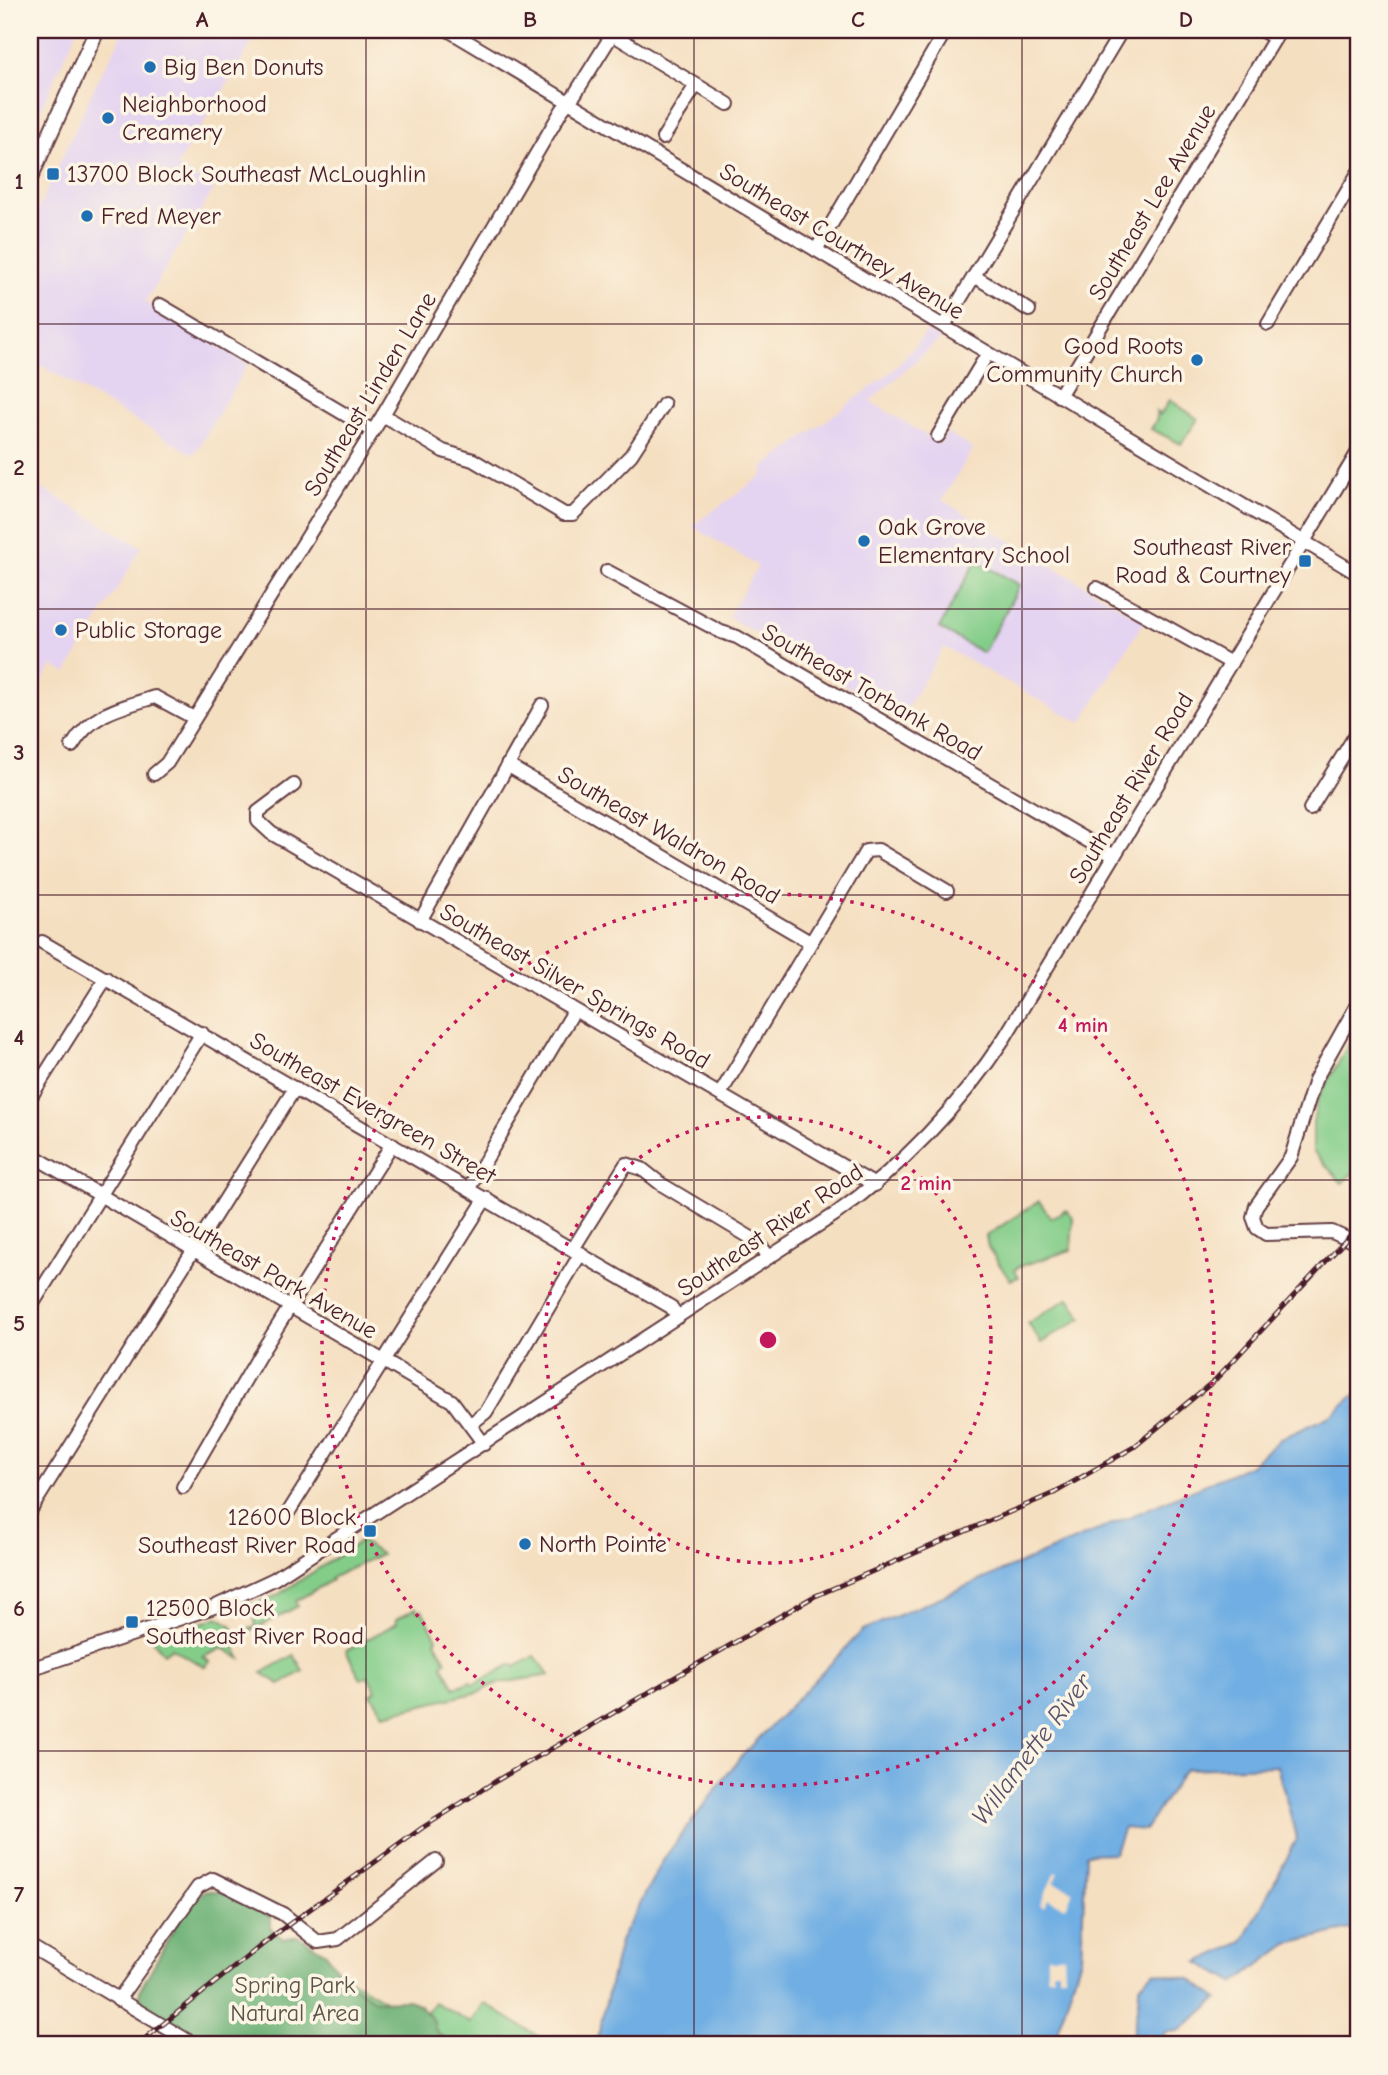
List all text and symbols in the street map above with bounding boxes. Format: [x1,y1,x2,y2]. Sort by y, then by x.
text: A [196,6,209,33]
text: B [523,6,537,33]
text: C [851,6,865,33]
text: D [1179,6,1193,33]
place label: Big Ben Donuts [164,53,323,81]
marker: Big Ben Donuts [142,59,158,75]
place label: Neighborhood Creamery [122,90,267,146]
street label: Southeast Lee Avenue [1082,99,1222,305]
marker: Neighborhood Creamery [100,110,116,126]
street label: Southeast Courtney Avenue [715,157,969,325]
place label: 13700 Block Southeast McLoughlin [67,160,426,188]
marker: 13700 Block Southeast McLoughlin [45,166,61,182]
text: 1 [14,168,24,195]
place label: Fred Meyer [101,202,221,230]
marker: Fred Meyer [79,208,95,224]
street label: Southeast Linden Lane [298,287,442,501]
place label: Good Roots Community Church [986,332,1183,388]
marker: Good Roots Community Church [1189,352,1205,368]
text: 2 [13,454,25,481]
place label: Oak Grove Elementary School [878,513,1070,569]
marker: Oak Grove Elementary School [856,533,872,549]
place label: Southeast River Road & Courtney [1116,533,1291,589]
marker: Southeast River Road & Courtney [1297,553,1313,569]
place label: Public Storage [75,616,222,644]
street label: Southeast Torbank Road [757,617,987,767]
marker: Public Storage [53,622,69,638]
street label: Southeast River Road [1063,687,1199,889]
text: 3 [13,739,25,766]
street label: Southeast Waldron Road [553,760,785,910]
street label: Southeast Silver Springs Road [435,897,715,1075]
text: 4 min [1058,1013,1108,1037]
text: 4 [14,1024,25,1051]
street label: Southeast Evergreen Street [245,1026,502,1191]
street label: Southeast River Road [672,1157,868,1303]
text: 2 min [900,1171,952,1195]
street label: Southeast Park Avenue [166,1203,382,1345]
text: 5 [13,1310,25,1337]
centre of rings [756,1328,780,1352]
place label: 12600 Block Southeast River Road [138,1503,356,1559]
marker: 12600 Block Southeast River Road [362,1523,378,1539]
place label: North Pointe [539,1530,667,1558]
marker: North Pointe [517,1536,533,1552]
place label: 12500 Block Southeast River Road [146,1594,364,1650]
text: 6 [13,1595,25,1622]
marker: 12500 Block Southeast River Road [124,1614,140,1630]
water label: Willamette River [965,1667,1099,1831]
text: 7 [14,1881,25,1908]
park label: Spring Park Natural Area [230,1971,360,2027]

